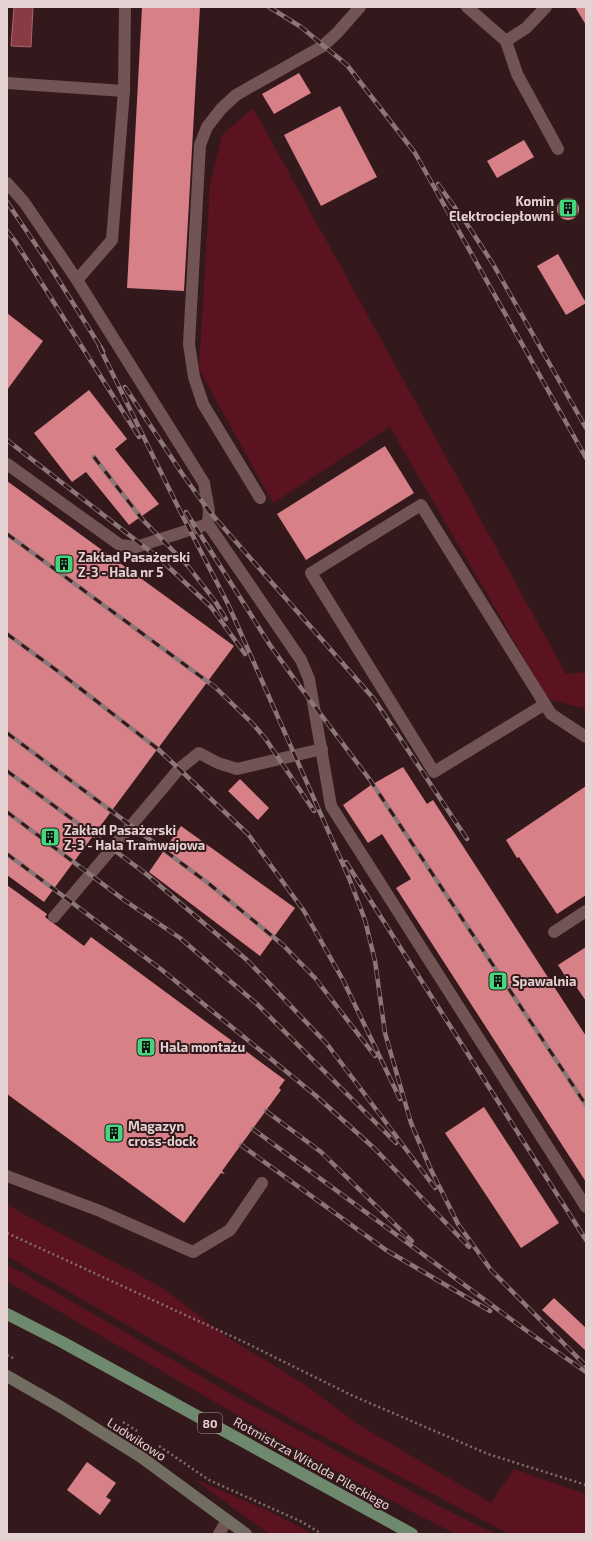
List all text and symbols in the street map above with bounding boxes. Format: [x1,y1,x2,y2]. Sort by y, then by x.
place label: Komin Elektrociepłowni [449,193,554,224]
building icon: Komin Elektrociepłowni [557,197,579,219]
place label: Zakład Pasażerski Z-3 - Hala nr 5 [78,549,190,580]
building icon: Zakład Pasażerski Z-3 - Hala nr 5 [53,553,75,575]
place label: Zakład Pasażerski Z-3 - Hala Tramwajowa [64,822,205,853]
building icon: Zakład Pasażerski Z-3 - Hala Tramwajowa [39,826,61,848]
building icon: Spawalnia [487,970,509,992]
place label: Spawalnia [512,973,576,989]
building icon: Hala montażu [135,1036,157,1058]
place label: Hala montażu [160,1039,245,1055]
place label: Magazyn cross-dock [128,1118,197,1149]
building icon: Magazyn cross-dock [103,1122,125,1144]
road number: 80 [198,1413,222,1433]
street label: Rotmistrza Witolda Pileckiego [231,1413,393,1513]
street label: Ludwikowo [104,1414,170,1464]

